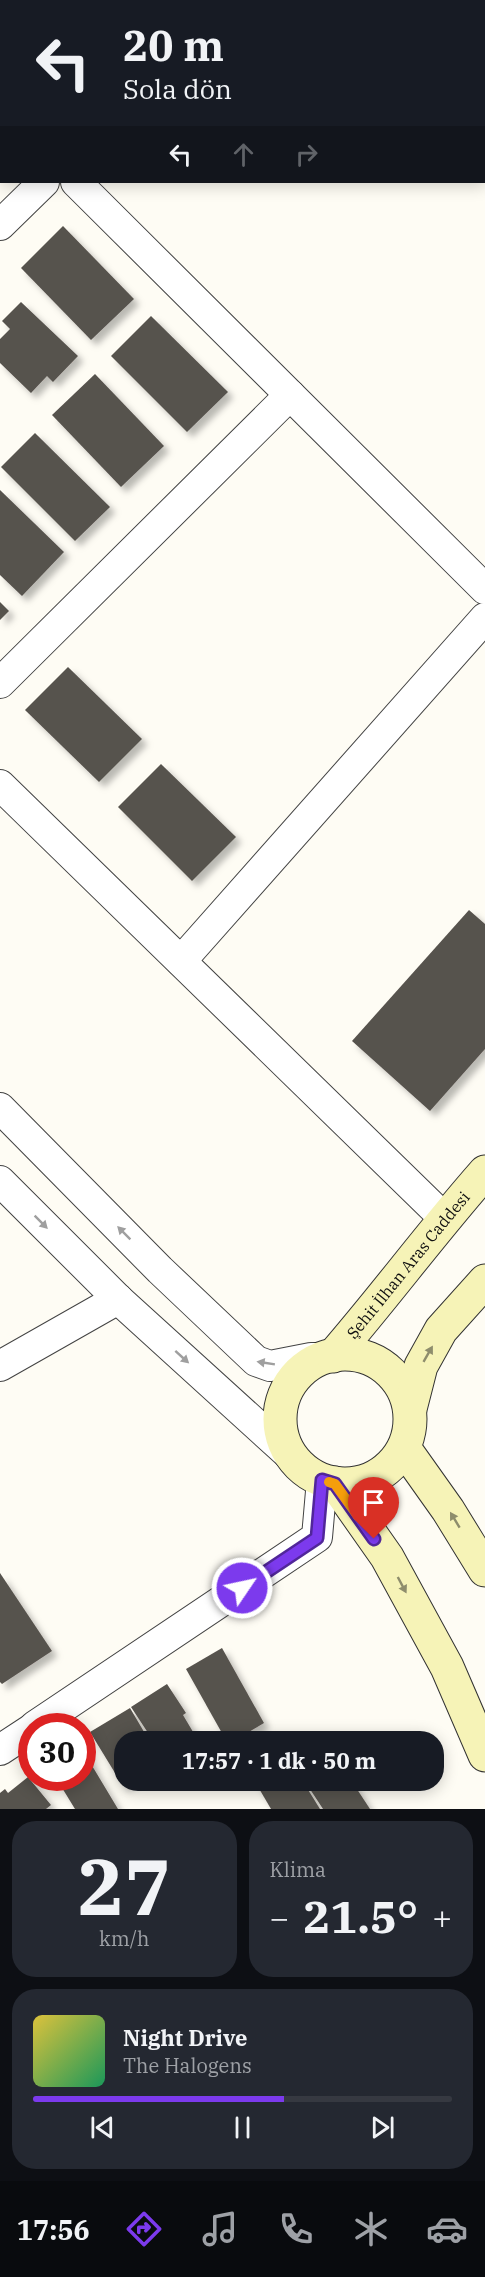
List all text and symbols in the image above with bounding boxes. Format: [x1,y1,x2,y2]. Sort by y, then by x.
text: 20 m [123,18,224,73]
icon: left [24,24,102,102]
text: Sola dön [123,71,232,106]
icon: left [164,138,197,171]
icon: ahead [227,138,260,171]
icon: right [290,138,323,171]
street label: Şehit İlhan Aras Caddesi [342,1187,474,1343]
one-way arrow [34,1215,48,1229]
one-way arrow [117,1226,131,1240]
one-way arrow [422,1346,433,1362]
one-way arrow [175,1350,190,1364]
one-way arrow [256,1358,275,1367]
pin [348,1477,399,1539]
icon: arrive [357,1486,390,1519]
one-way arrow [449,1512,460,1528]
position arrow [210,1556,274,1620]
one-way arrow [397,1576,407,1593]
speed limit sign: 30 [18,1713,96,1791]
text: 17:57 · 1 dk · 50 m [182,1746,376,1775]
text: 27 [77,1835,171,1936]
text: Klima [270,1856,326,1883]
text: 21.5° [303,1887,418,1945]
text: − [270,1896,289,1939]
text: + [432,1896,452,1939]
text: km/h [99,1925,150,1952]
text: Night Drive [123,2023,248,2052]
text: The Halogens [123,2052,252,2079]
icon: previous [86,2111,119,2144]
icon: pause [226,2111,259,2144]
icon: next [366,2111,399,2144]
icon: directions [123,2208,165,2250]
icon: music [199,2208,241,2250]
icon: phone [275,2208,317,2250]
icon: climate [350,2208,392,2250]
icon: car [426,2208,468,2250]
text: 17:56 [17,2212,90,2247]

